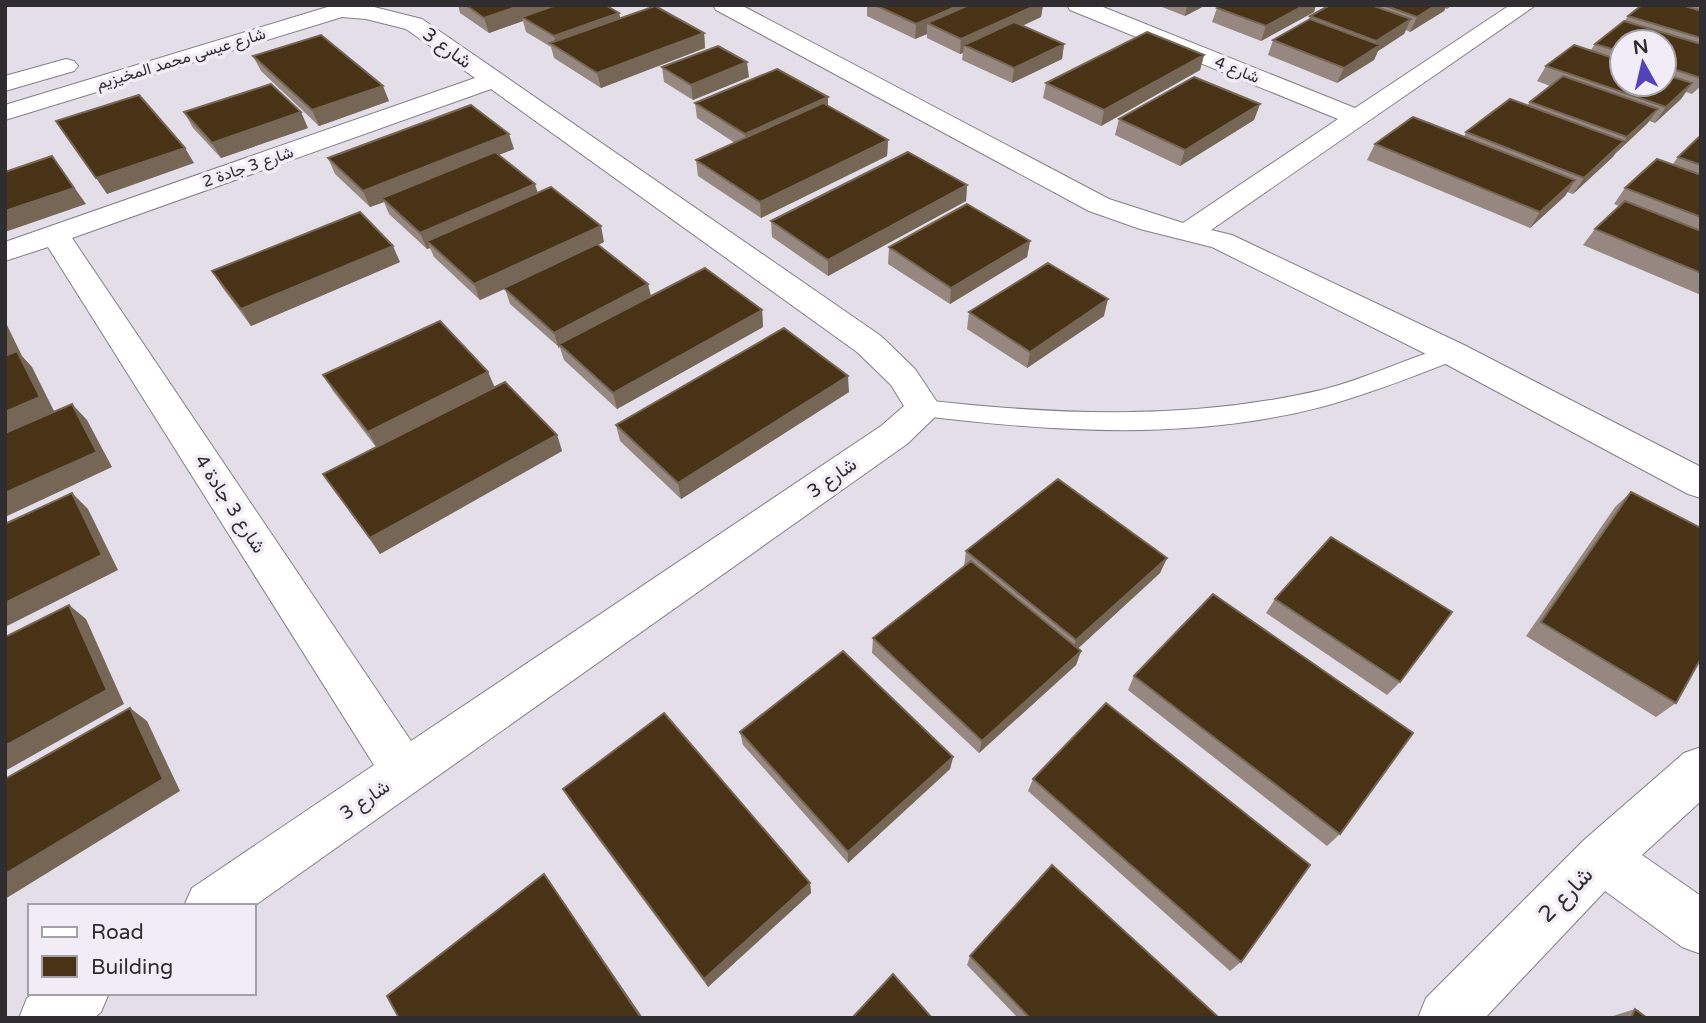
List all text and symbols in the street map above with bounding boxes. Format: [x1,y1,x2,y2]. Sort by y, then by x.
street label: شارع 3 [418,23,476,74]
street label: شارع عيسى محمد المخيزيم [94,24,268,95]
north arrow [1608,28,1678,98]
text: N [1632,35,1650,59]
street label: شارع 4 [1211,52,1262,89]
street label: شارع 3 جادة 2 [200,142,296,193]
street label: شارع 3 جادة 4 [189,451,270,558]
street label: شارع 3 [803,453,861,504]
street label: شارع 3 [336,775,395,825]
street label: شارع 2 [1533,861,1600,929]
legend [28,904,256,995]
text: Road [91,920,144,945]
text: Building [91,955,173,980]

